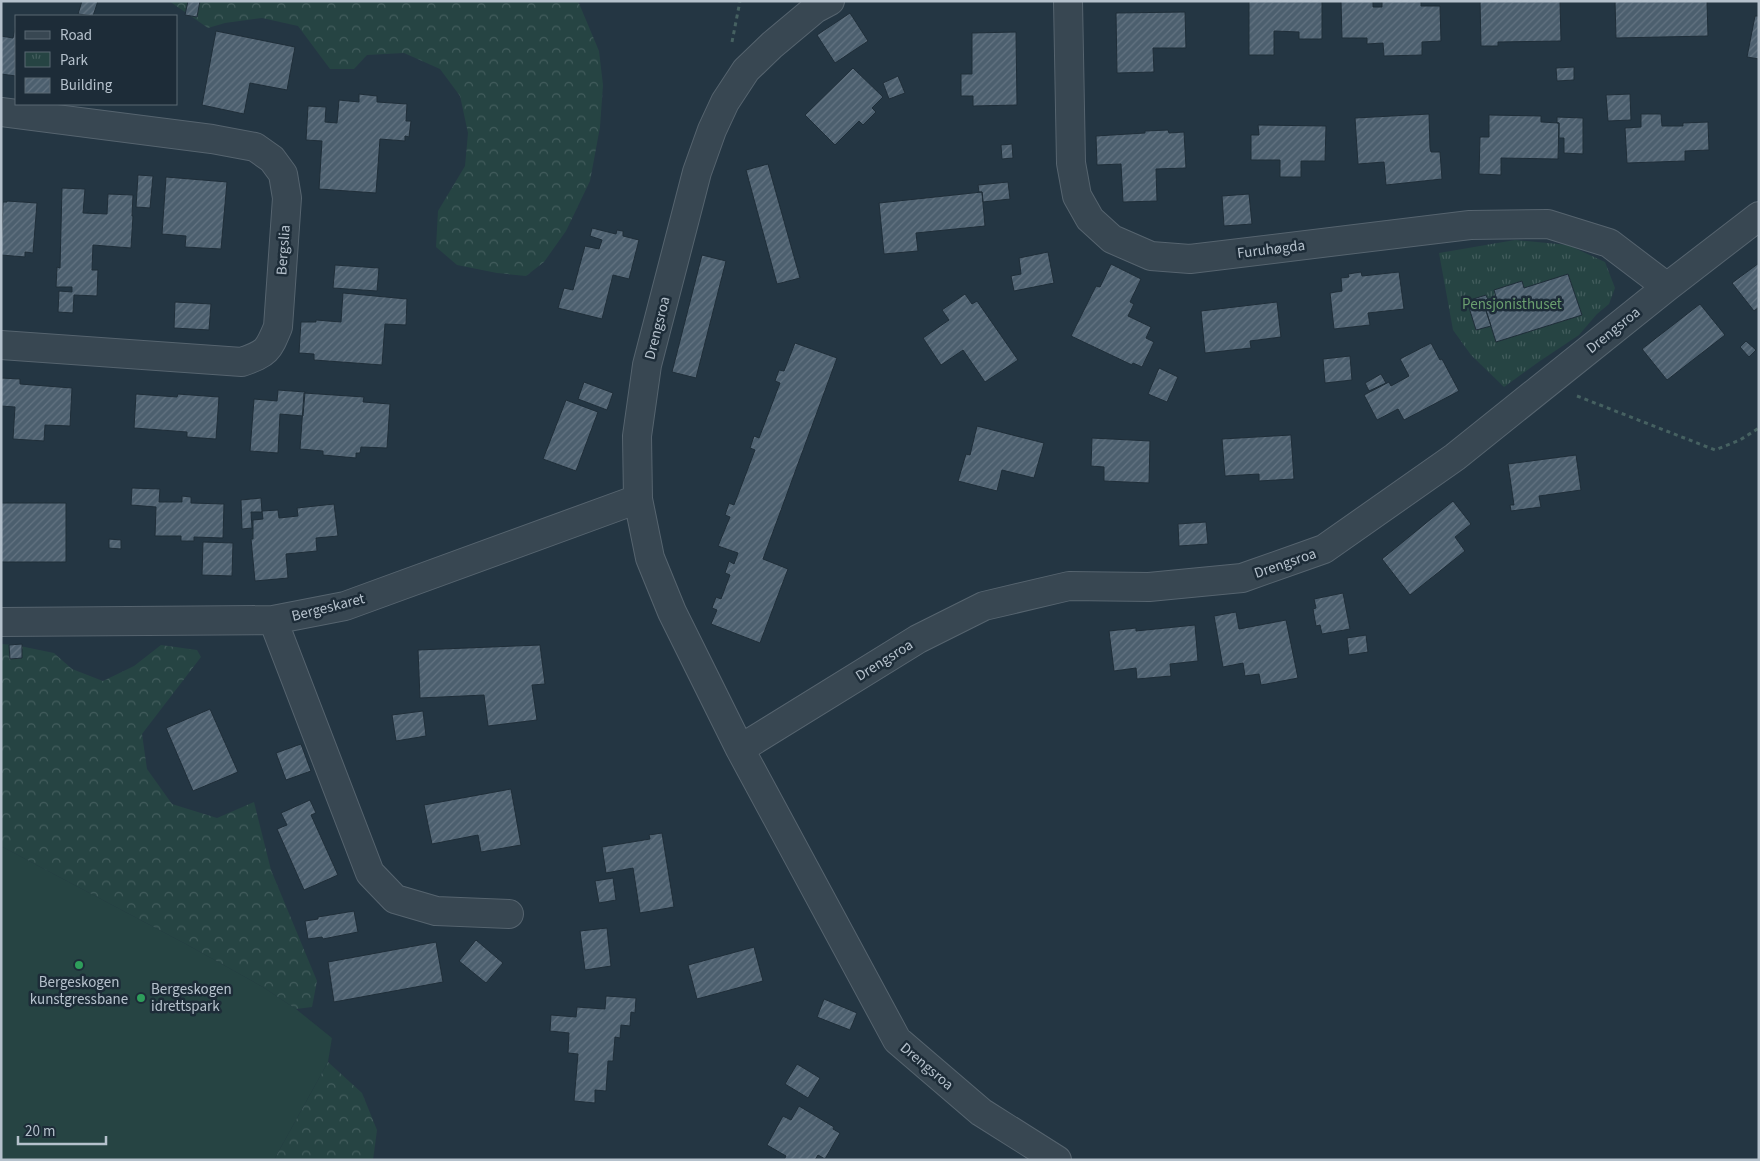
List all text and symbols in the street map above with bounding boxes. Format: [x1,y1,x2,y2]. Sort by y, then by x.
legend [15,15,178,105]
text: Road [60,25,92,46]
text: Park [60,50,89,71]
text: Building [60,75,113,96]
street label: Bergslia [271,224,296,276]
street label: Furuhøgda [1236,235,1306,264]
street label: Drengsroa [640,294,675,362]
park label: Pensjonisthuset [1462,294,1562,315]
street label: Drengsroa [1582,302,1645,359]
street label: Drengsroa [1251,543,1319,584]
street label: Bergeskaret [289,588,367,627]
street label: Drengsroa [851,634,917,686]
marker: Bergeskogen kunstgressbane [73,959,85,971]
place label: Bergeskogen kunstgressbane [30,972,128,1010]
place label: Bergeskogen idrettspark [151,979,232,1017]
marker: Bergeskogen idrettspark [135,992,147,1004]
street label: Drengsroa [895,1038,958,1095]
scale bar [18,1114,105,1146]
text: 20 m [25,1121,55,1142]

